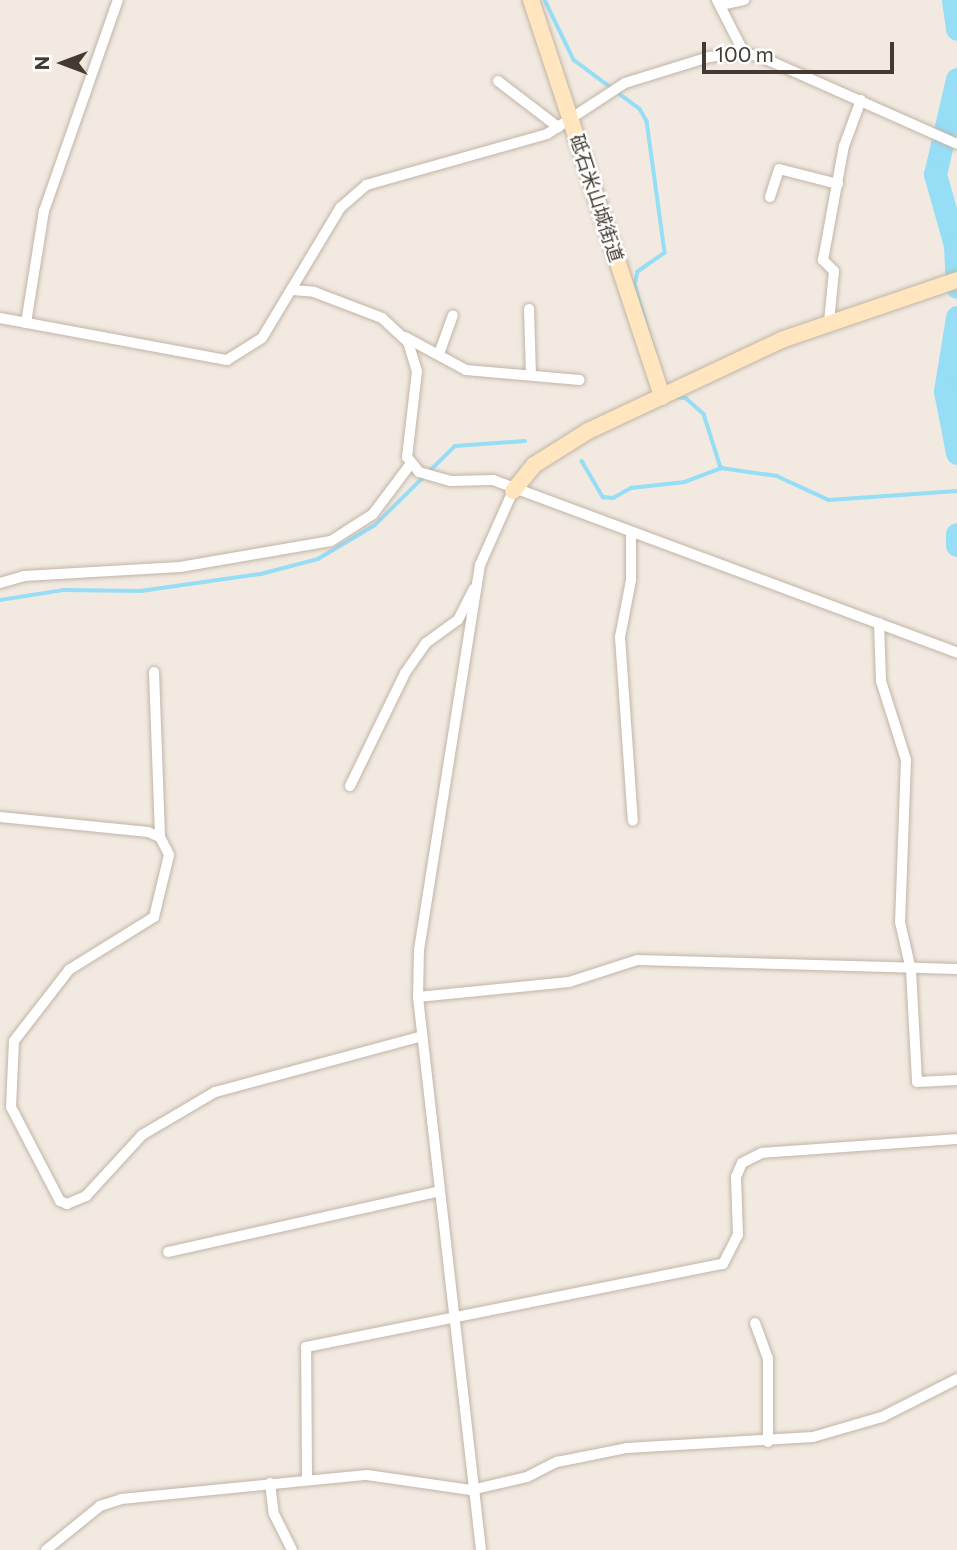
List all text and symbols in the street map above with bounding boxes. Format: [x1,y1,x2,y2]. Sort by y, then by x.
north arrow [28,28,98,98]
scale bar [705,28,898,72]
text: 100 m [715,41,774,66]
text: N [30,56,53,70]
street label: 砥石米山城街道 [566,131,628,265]

